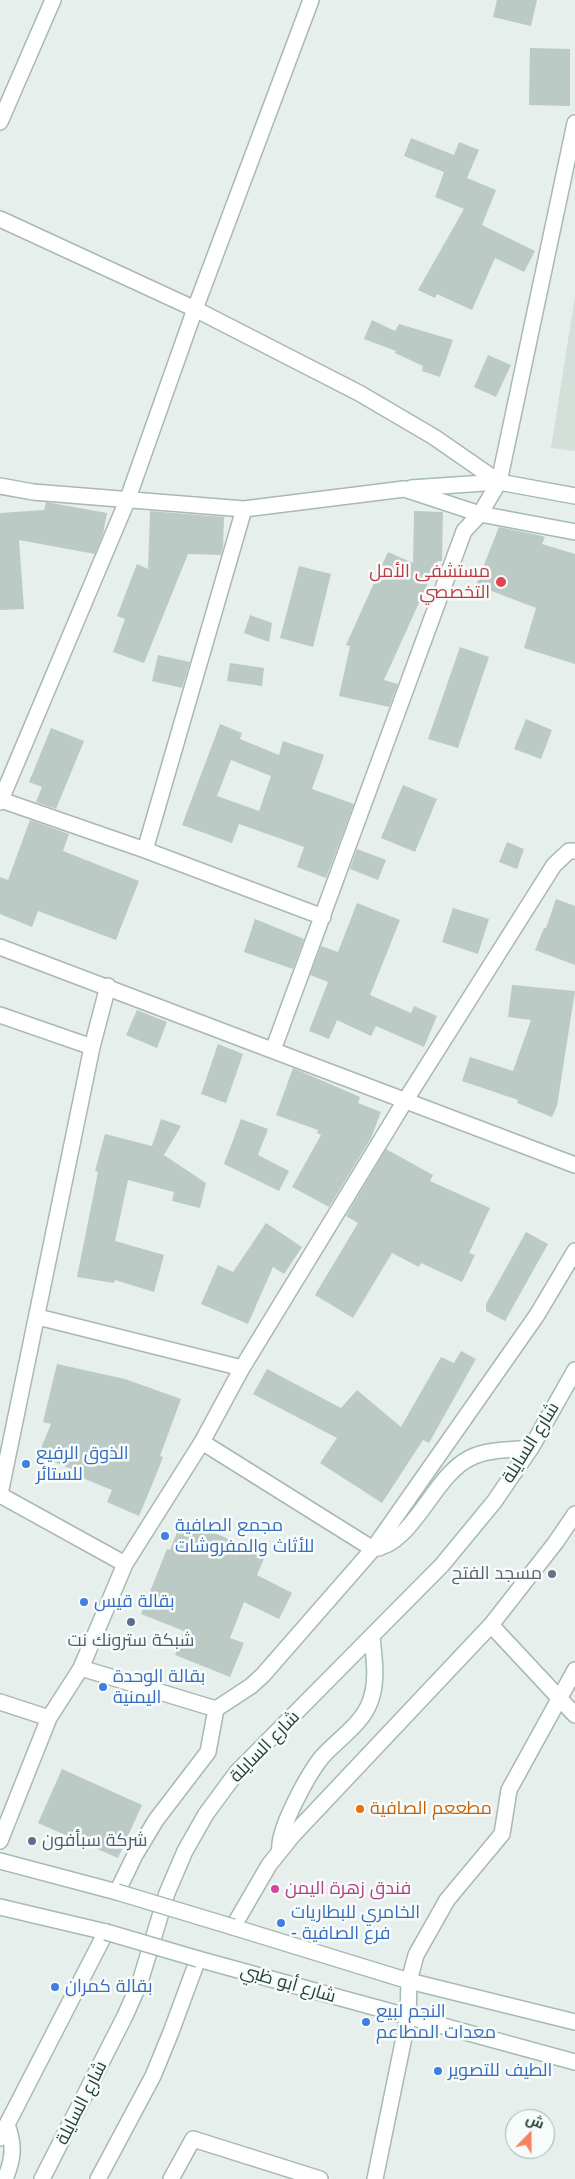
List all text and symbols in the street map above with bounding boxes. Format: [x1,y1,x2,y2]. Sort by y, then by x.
place label: مستشفى الأمل التخصصي [369,561,490,604]
marker: مستشفى الأمل التخصصي [494,575,508,589]
street label: شارع السايلة [498,1399,564,1487]
place label: الذوق الرفيع للستائر [36,1443,129,1486]
marker: الذوق الرفيع للستائر [20,1458,32,1470]
place label: مجمع الصافية للأثاث والمفروشات [175,1515,314,1558]
marker: مجمع الصافية للأثاث والمفروشات [159,1530,171,1542]
place label: مسجد الفتح [452,1563,542,1585]
marker: مسجد الفتح [546,1568,558,1580]
place label: بقالة قيس [94,1591,175,1613]
marker: بقالة قيس [78,1596,90,1608]
marker: شبكة سترونك نت [125,1616,137,1628]
place label: شبكة سترونك نت [68,1630,194,1652]
place label: بقالة الوحدة اليمنية [113,1666,205,1708]
marker: بقالة الوحدة اليمنية [97,1681,109,1693]
street label: شارع السايلة [226,1707,304,1787]
place label: مطععم الصافية [370,1798,492,1820]
marker: مطععم الصافية [354,1803,366,1815]
place label: شركة سبأفون [42,1830,147,1852]
marker: شركة سبأفون [26,1835,38,1847]
place label: فندق زهرة اليمن [285,1878,411,1900]
marker: فندق زهرة اليمن [269,1883,281,1895]
place label: الخامري للبطاريات - فرع الصافية [291,1902,420,1945]
marker: الخامري للبطاريات - فرع الصافية [275,1917,287,1929]
street label: شارع أبو ظبي [238,1960,338,2008]
place label: بقالة كمران [65,1976,153,1998]
marker: بقالة كمران [49,1981,61,1993]
place label: النجم لبيع معدات المطاعم [376,2001,496,2044]
marker: النجم لبيع معدات المطاعم [360,2016,372,2028]
street label: شارع السايلة [52,2057,112,2149]
place label: الطيف للتصوير [448,2060,552,2082]
marker: الطيف للتصوير [432,2065,444,2077]
north arrow [505,2109,555,2159]
text: ش [524,2110,547,2132]

